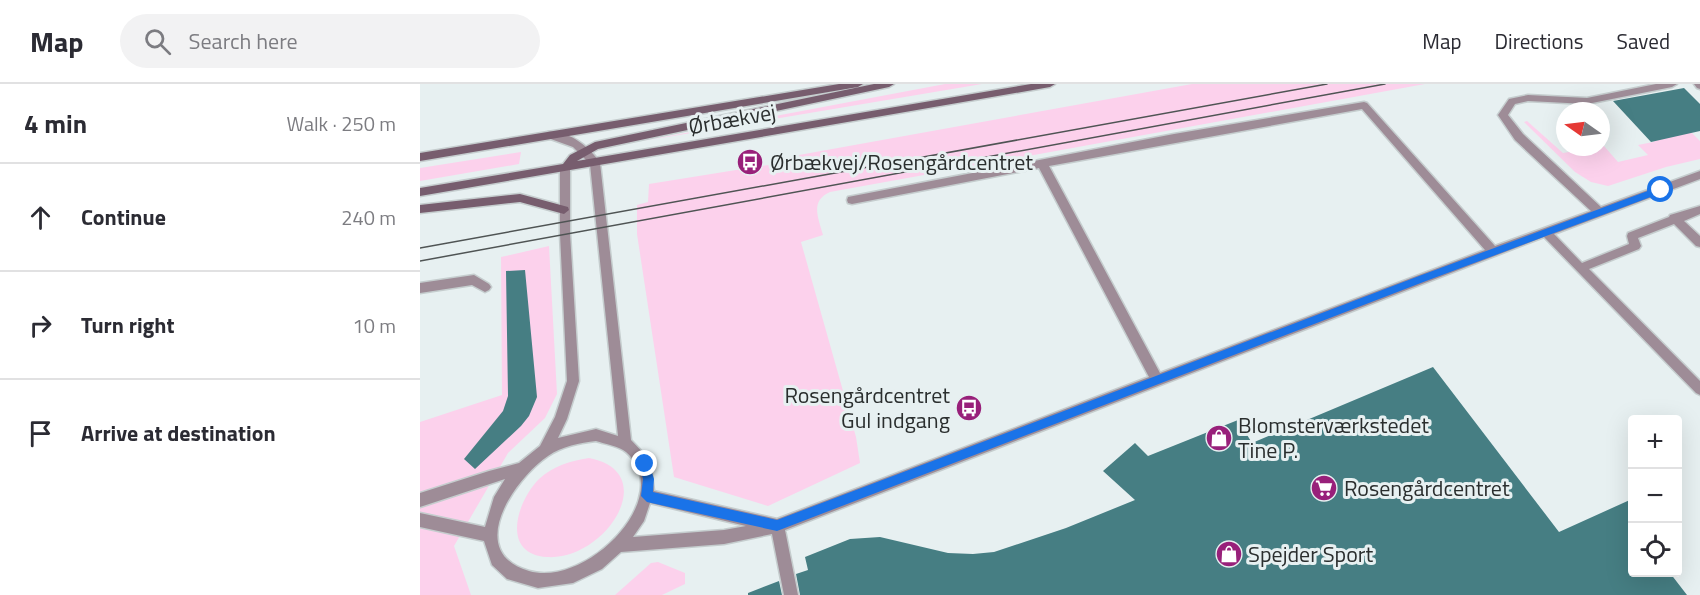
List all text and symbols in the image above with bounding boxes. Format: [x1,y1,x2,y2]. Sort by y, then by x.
search box [120,14,540,68]
text: Map [30,20,84,63]
text: Search here [189,24,298,58]
icon: search [141,25,174,58]
text: Map [1422,25,1462,57]
text: Directions [1495,25,1584,57]
text: Saved [1617,25,1670,57]
street label: Ørbækvej [686,95,778,143]
north arrow [1556,102,1610,156]
text: 4 min [24,104,87,143]
text: Walk · 250 m [287,108,396,139]
place label: Ørbækvej/Rosengårdcentret [770,145,1033,179]
bus stop icon: Ørbækvej/Rosengårdcentret [735,147,765,177]
route start [1647,176,1673,202]
text: Continue [81,200,166,234]
icon: ahead [24,201,57,234]
text: 240 m [341,202,396,233]
text: Turn right [81,308,175,342]
icon: right [24,309,57,342]
text: 10 m [352,310,396,341]
place label: Rosengårdcentret Gul indgang [784,378,950,437]
bus stop icon: Rosengårdcentret Gul indgang [954,393,984,423]
place label: Blomsterværkstedet Tine P. [1238,408,1429,467]
map controls [1628,415,1682,577]
button: + [1628,415,1682,469]
text: Arrive at destination [81,416,276,450]
icon: arrive [24,417,57,450]
shop icon: Blomsterværkstedet Tine P. [1204,423,1234,453]
route end [631,450,657,476]
button: − [1628,469,1682,523]
place label: Rosengårdcentret [1344,471,1510,505]
supermarket icon: Rosengårdcentret [1309,473,1339,503]
button: locate [1628,523,1682,577]
place label: Spejder Sport [1248,537,1373,571]
shop icon: Spejder Sport [1214,539,1244,569]

